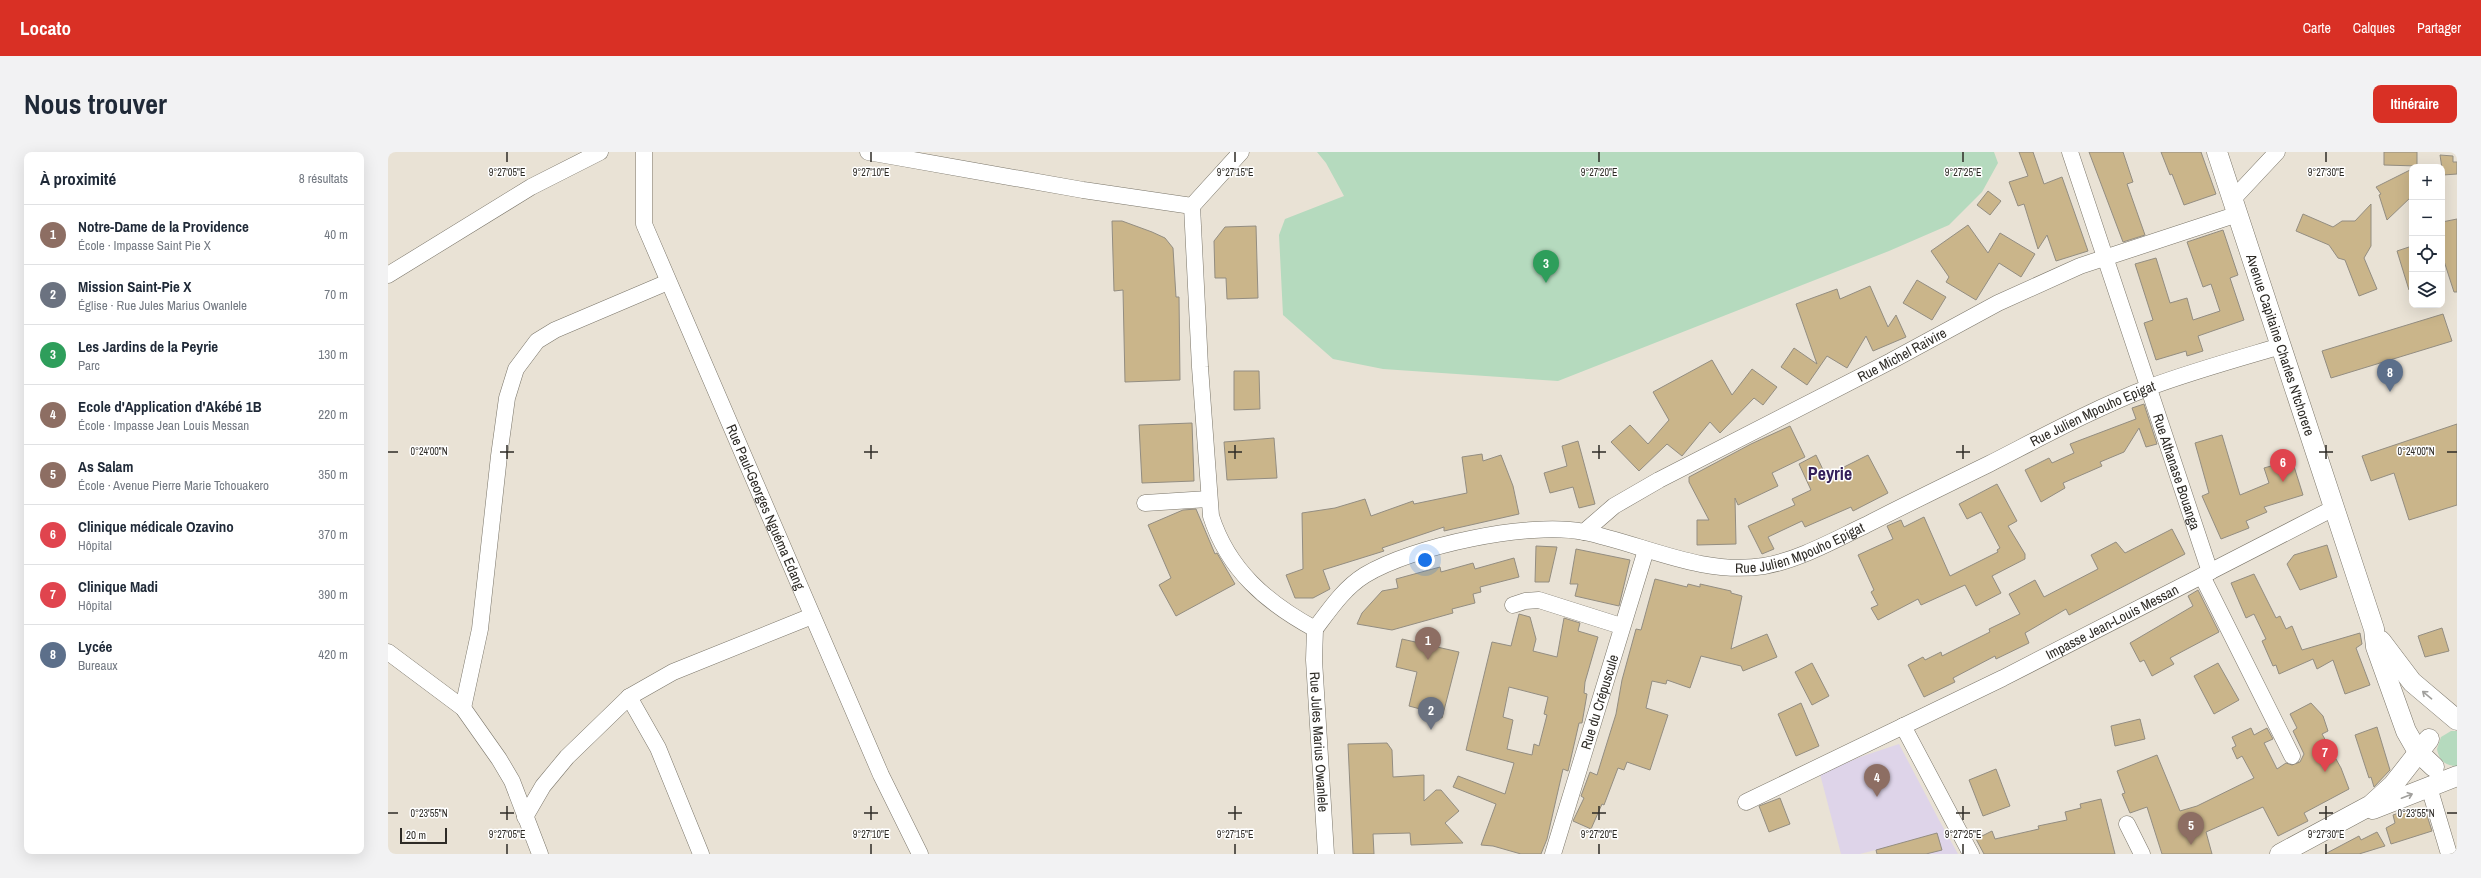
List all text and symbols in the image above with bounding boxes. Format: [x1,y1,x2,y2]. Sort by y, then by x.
text: Locato [20,15,71,41]
text: Carte [2303,19,2331,37]
text: Calques [2353,19,2395,37]
text: Partager [2417,19,2461,37]
text: Nous trouver [24,85,167,123]
button: Itinéraire [2373,85,2457,123]
map controls [2409,164,2445,308]
button: + [2409,164,2445,200]
text: 9°27'05"E [489,166,525,179]
text: 9°27'10"E [853,166,889,179]
text: 9°27'15"E [1217,166,1253,179]
text: 9°27'20"E [1581,166,1617,179]
text: 9°27'25"E [1945,166,1981,179]
text: 9°27'30"E [2308,166,2344,179]
text: À proximité [40,167,116,190]
text: 8 résultats [299,170,348,187]
button: − [2409,200,2445,236]
text: Notre-Dame de la Providence [78,216,249,237]
text: 1 [50,226,56,243]
text: 40 m [324,226,348,243]
button: locate [2409,236,2445,272]
text: École · Impasse Saint Pie X [78,237,211,254]
pin: 3 [1533,250,1559,283]
street label: Avenue Capitaine Charles N'tchorere [2242,251,2319,438]
button: layers [2409,272,2445,308]
text: Mission Saint-Pie X [78,276,191,297]
text: 2 [50,286,56,303]
text: 70 m [324,286,348,303]
text: Église · Rue Jules Marius Owanlele [78,297,247,314]
street label: Rue Michel Raivire [1854,324,1950,386]
text: Les Jardins de la Peyrie [78,336,218,357]
text: 3 [50,346,56,363]
text: 130 m [318,346,348,363]
text: Parc [78,357,100,374]
pin: 8 [2377,359,2403,392]
street label: Rue Julien Mpouho Epigat [2027,377,2158,450]
text: Ecole d'Application d'Akébé 1B [78,396,262,417]
text: 4 [50,406,56,423]
text: 220 m [318,406,348,423]
street label: Rue Athanase Bouanga [2149,411,2205,533]
text: École · Impasse Jean Louis Messan [78,417,249,434]
street label: Rue Paul-Georges Nguéma Edang [722,422,809,593]
text: 0°24'00"N [410,445,448,458]
text: 0°24'00"N [2397,445,2435,458]
pin: 6 [2270,449,2296,482]
text: As Salam [78,456,133,477]
district label: Peyrie [1808,461,1852,486]
text: 5 [50,466,56,483]
text: 350 m [318,466,348,483]
text: École · Avenue Pierre Marie Tchouakero [78,477,269,494]
text: Clinique médicale Ozavino [78,516,234,537]
street label: Rue Julien Mpouho Epigat [1735,518,1867,577]
text: 6 [50,526,56,543]
text: 370 m [318,526,348,543]
text: Hôpital [78,537,112,554]
your location [1415,550,1435,570]
text: Clinique Madi [78,576,158,597]
street label: Impasse Jean-Louis Messan [2043,580,2182,664]
text: 7 [50,586,56,603]
text: 390 m [318,586,348,603]
text: Hôpital [78,597,112,614]
pin: 1 [1415,627,1441,660]
text: Lycée [78,636,112,657]
text: 8 [50,646,56,663]
text: 420 m [318,646,348,663]
street label: Rue du Crépuscule [1577,652,1623,752]
text: Bureaux [78,657,118,674]
street label: Rue Jules Marius Owanlele [1306,671,1332,813]
one-way arrow [2422,690,2433,699]
pin: 2 [1418,697,1444,730]
pin: 7 [2312,739,2338,772]
pin: 4 [1864,764,1890,797]
one-way arrow [2400,791,2412,799]
text: 0°23'55"N [410,807,448,820]
text: 0°23'55"N [2397,807,2435,820]
pin: 5 [2178,812,2204,845]
scale bar [400,826,447,845]
text: 20 m [406,828,426,842]
text: 9°27'05"E [489,828,525,841]
text: 9°27'10"E [853,828,889,841]
text: 9°27'15"E [1217,828,1253,841]
text: 9°27'20"E [1581,828,1617,841]
text: 9°27'25"E [1945,828,1981,841]
text: 9°27'30"E [2308,828,2344,841]

